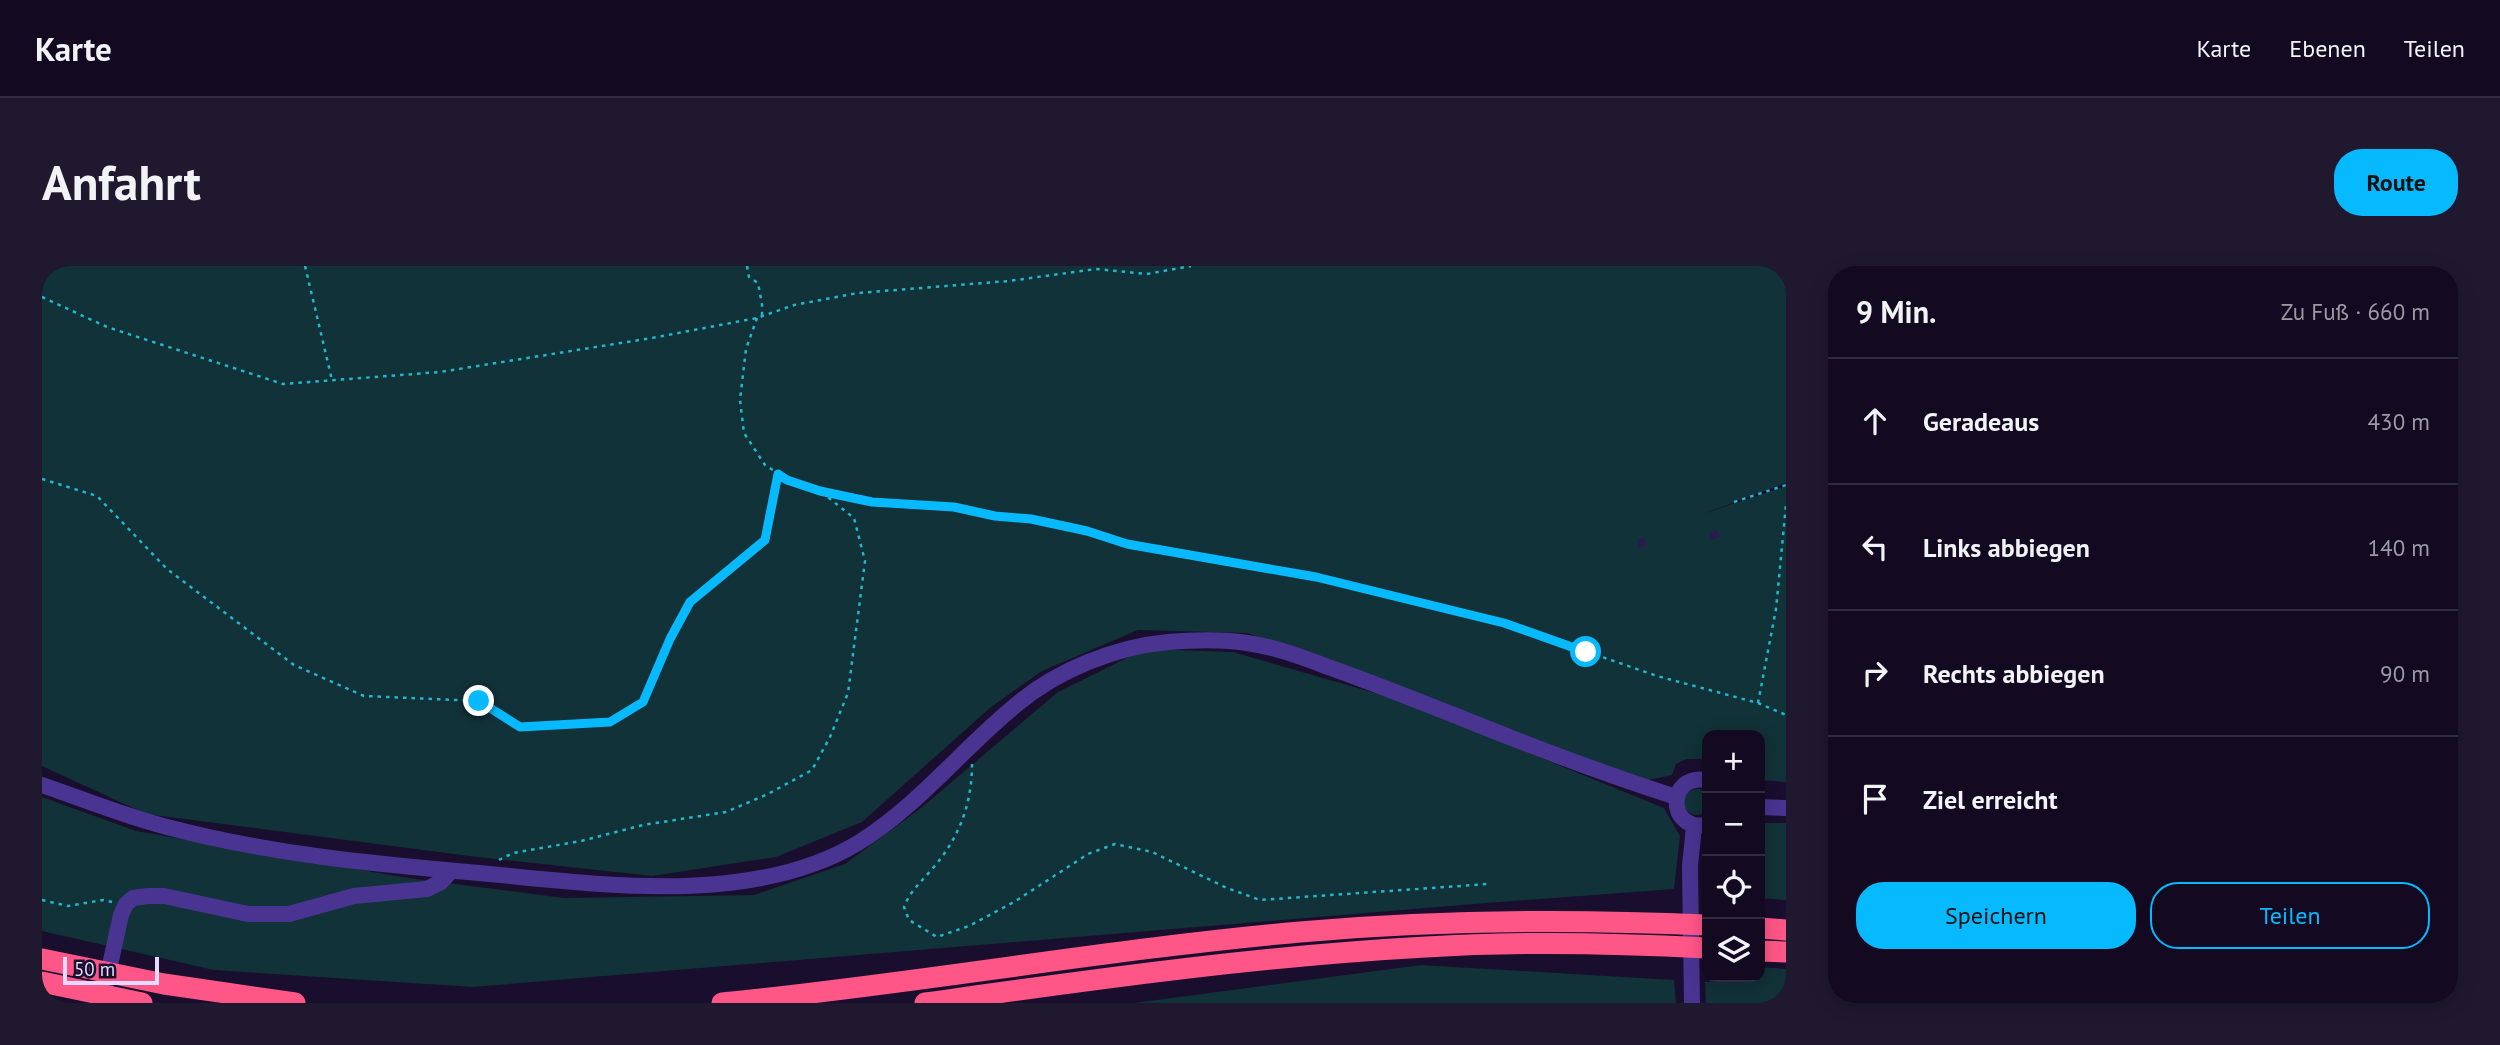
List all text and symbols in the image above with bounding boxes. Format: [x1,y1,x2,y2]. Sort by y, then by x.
text: Karte [35,27,112,70]
text: Karte [2197,33,2251,64]
text: Ebenen [2289,33,2366,64]
text: Teilen [2404,33,2465,64]
button: Route [2334,149,2458,216]
text: Anfahrt [42,150,201,214]
text: 9 Min. [1856,292,1936,331]
text: Zu Fuß · 660 m [2281,297,2430,326]
icon: ahead [1856,402,1894,440]
text: Geradeaus [1923,405,2039,438]
text: 430 m [2368,407,2430,436]
icon: left [1856,528,1894,566]
text: Links abbiegen [1923,531,2090,564]
text: 140 m [2368,533,2430,562]
route start [1570,636,1601,667]
icon: right [1856,654,1894,692]
text: Rechts abbiegen [1923,657,2105,690]
text: 90 m [2380,659,2430,688]
route end [463,685,494,716]
map controls [1702,730,1765,982]
button: + [1702,730,1765,793]
icon: arrive [1856,780,1894,818]
text: Ziel erreicht [1923,783,2058,816]
button: − [1702,793,1765,856]
button: locate [1702,856,1765,919]
button: Speichern [1856,882,2136,949]
button: Teilen [2150,882,2430,949]
button: layers [1702,919,1765,982]
scale bar [63,954,159,986]
text: 50 m [74,957,115,981]

